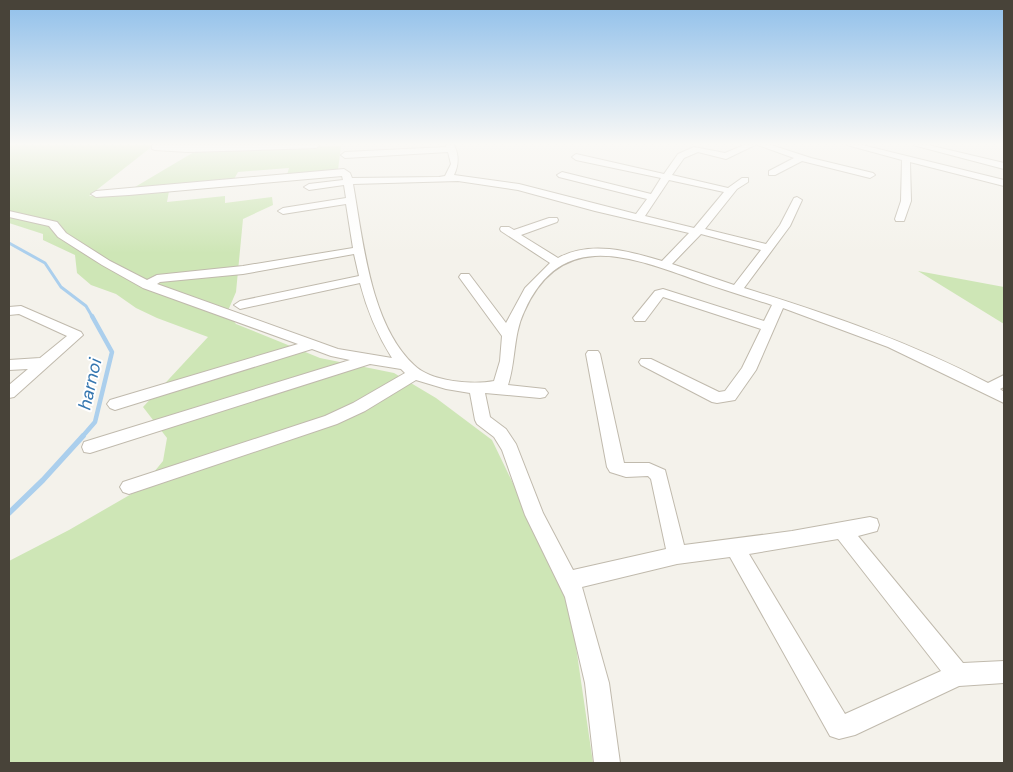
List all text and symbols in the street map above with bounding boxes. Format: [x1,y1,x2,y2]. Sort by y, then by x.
water label: harnoi [72,355,108,412]

